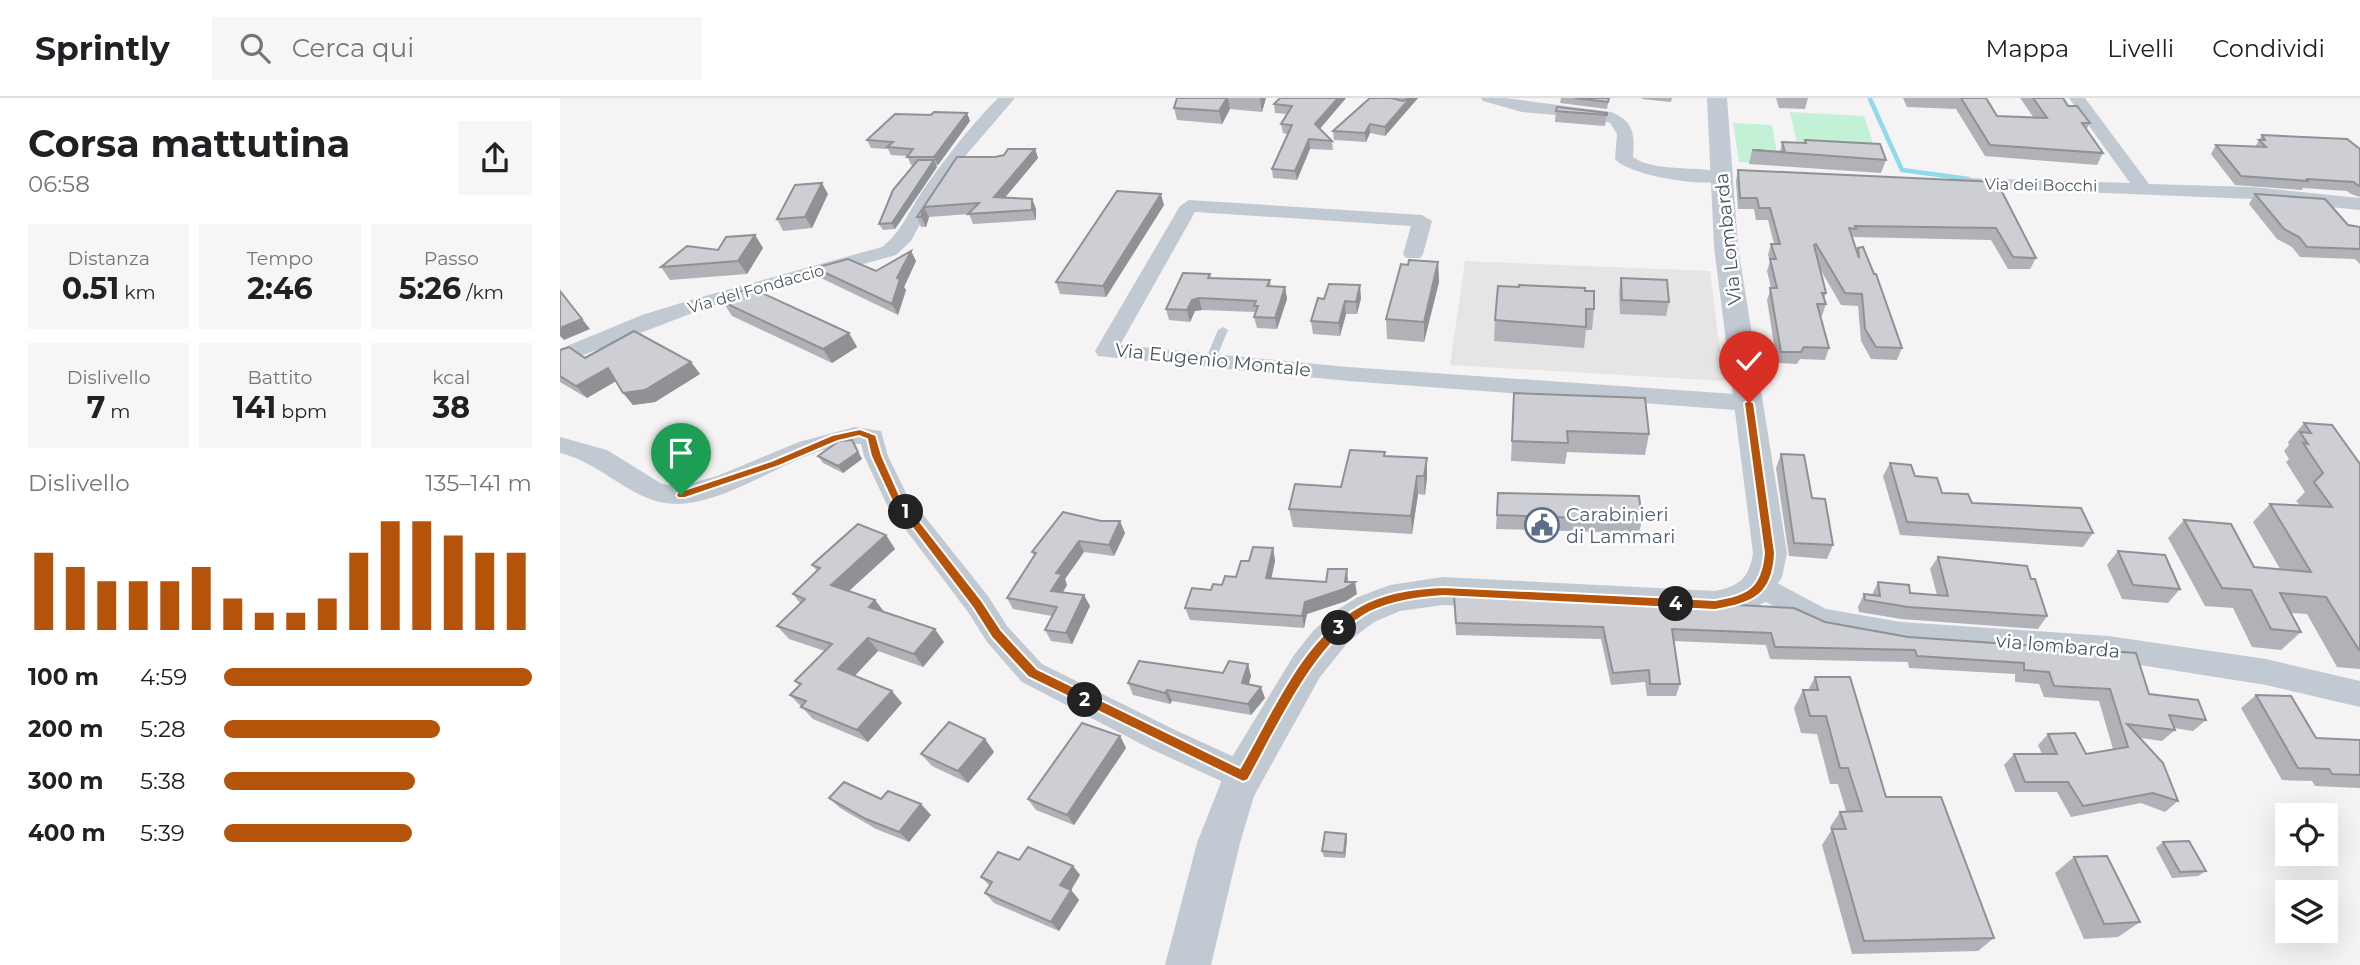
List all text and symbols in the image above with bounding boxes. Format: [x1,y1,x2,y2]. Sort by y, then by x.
search box [212,17,702,80]
text: Sprintly [35,28,170,68]
icon: search [236,29,274,67]
text: Cerca qui [292,32,414,64]
text: Mappa [1986,34,2069,63]
text: Livelli [2107,34,2174,63]
text: Condividi [2212,34,2325,63]
text: Corsa mattutina [28,120,350,167]
button: share [458,121,532,195]
text: 06:58 [28,170,90,198]
street label: Via Lombarda [1710,172,1746,306]
street label: Via dei Bocchi [1984,175,2098,195]
text: Distanza [67,247,150,270]
text: Tempo [247,247,313,270]
text: Passo [424,247,479,270]
street label: Via del Fondaccio [686,260,826,318]
text: 0.51 [62,270,119,307]
text: 2:46 [247,270,313,307]
text: 5:26 [399,270,461,307]
text: km [119,281,156,304]
text: /km [461,281,504,304]
pin [1719,331,1779,403]
street label: Via Eugenio Montale [1114,338,1312,382]
icon: check [1730,342,1768,380]
text: Dislivello [67,366,151,389]
text: Battito [248,366,312,389]
text: kcal [432,366,470,389]
text: 7 [87,389,105,426]
text: 141 [233,389,276,426]
text: 38 [433,389,470,426]
text: m [105,400,131,423]
text: bpm [276,400,327,423]
pin [651,423,711,495]
icon: arrive [662,434,700,472]
text: Dislivello [28,469,130,497]
text: 135–141 m [425,469,532,497]
pin: 1 [888,494,924,530]
text: 1 [902,500,909,523]
place label: Carabinieri di Lammari [1566,503,1675,548]
public building icon: Carabinieri di Lammari [1523,506,1561,544]
pin: 4 [1658,587,1694,622]
text: 4 [1669,592,1682,615]
pin: 3 [1322,610,1356,646]
text: 3 [1333,616,1344,639]
street label: via lombarda [1995,629,2121,663]
text: 100 m [28,663,99,691]
text: 4:59 [140,663,187,691]
pin: 2 [1068,682,1102,718]
text: 2 [1079,688,1090,711]
text: 200 m [28,715,103,743]
text: 5:28 [140,715,186,743]
text: 300 m [28,767,104,795]
text: 5:38 [140,767,186,795]
map controls [2275,803,2338,943]
button: locate [2275,803,2338,866]
text: 400 m [28,819,106,847]
text: 5:39 [140,819,185,847]
button: layers [2275,880,2338,943]

